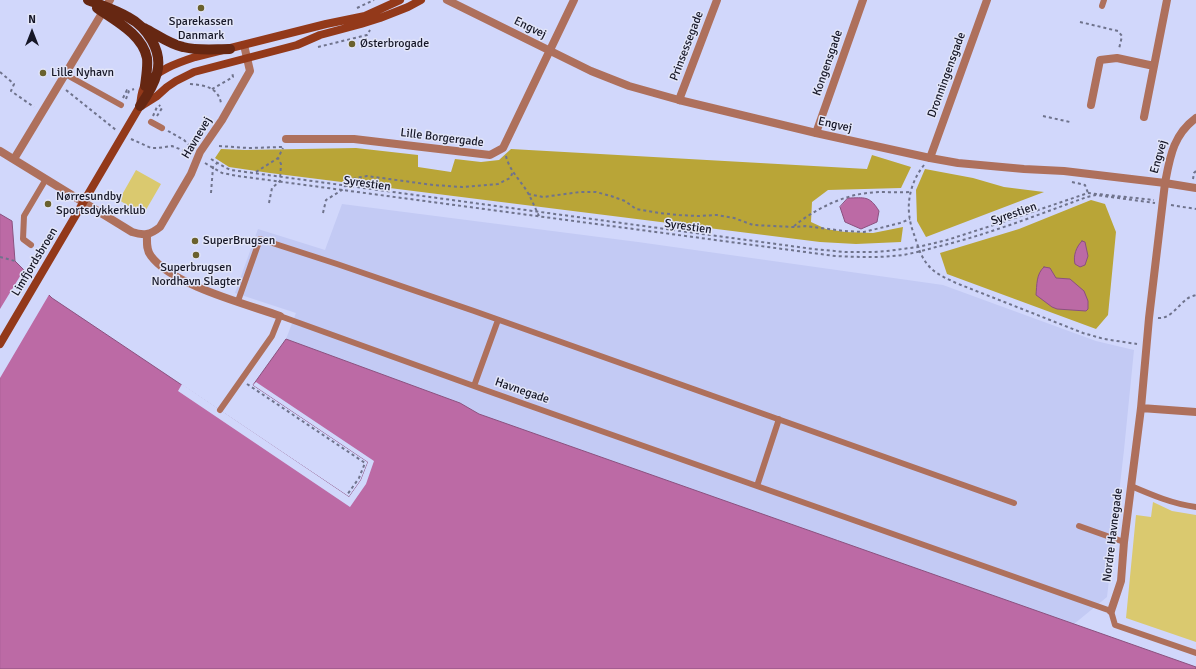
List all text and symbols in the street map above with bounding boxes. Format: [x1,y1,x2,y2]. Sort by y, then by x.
marker: Sparekassen Danmark [196,3,206,13]
street label: Prinsessegade [667,9,707,83]
north arrow [12,12,52,52]
text: N [28,13,36,26]
street label: Engvej [511,14,549,42]
place label: Sparekassen Danmark [169,15,233,43]
street label: Kongensgade [810,28,846,98]
street label: Dronningensgade [925,30,969,120]
place label: Østerbrogade [360,37,429,51]
marker: Østerbrogade [347,39,357,49]
place label: Lille Nyhavn [51,66,114,80]
marker: Lille Nyhavn [38,68,48,78]
street label: Havnevej [179,114,215,162]
street label: Engvej [817,114,853,136]
street label: Lille Borgergade [399,126,485,150]
street label: Engvej [1147,139,1171,175]
street label: Syrestien [342,174,392,194]
place label: Nørresundby Sportsdykkerklub [56,190,146,218]
marker: Nørresundby Sportsdykkerklub [43,199,53,209]
street label: Syrestien [989,199,1039,229]
street label: Syrestien [663,217,713,237]
street label: Limfjordsbroen [9,225,61,299]
place label: SuperBrugsen [203,234,275,248]
marker: SuperBrugsen [190,236,200,246]
marker: Superbrugsen Nordhavn Slagter [191,250,201,260]
place label: Superbrugsen Nordhavn Slagter [151,261,241,289]
street label: Havnegade [493,375,551,407]
street label: Nordre Havnegade [1100,487,1126,583]

